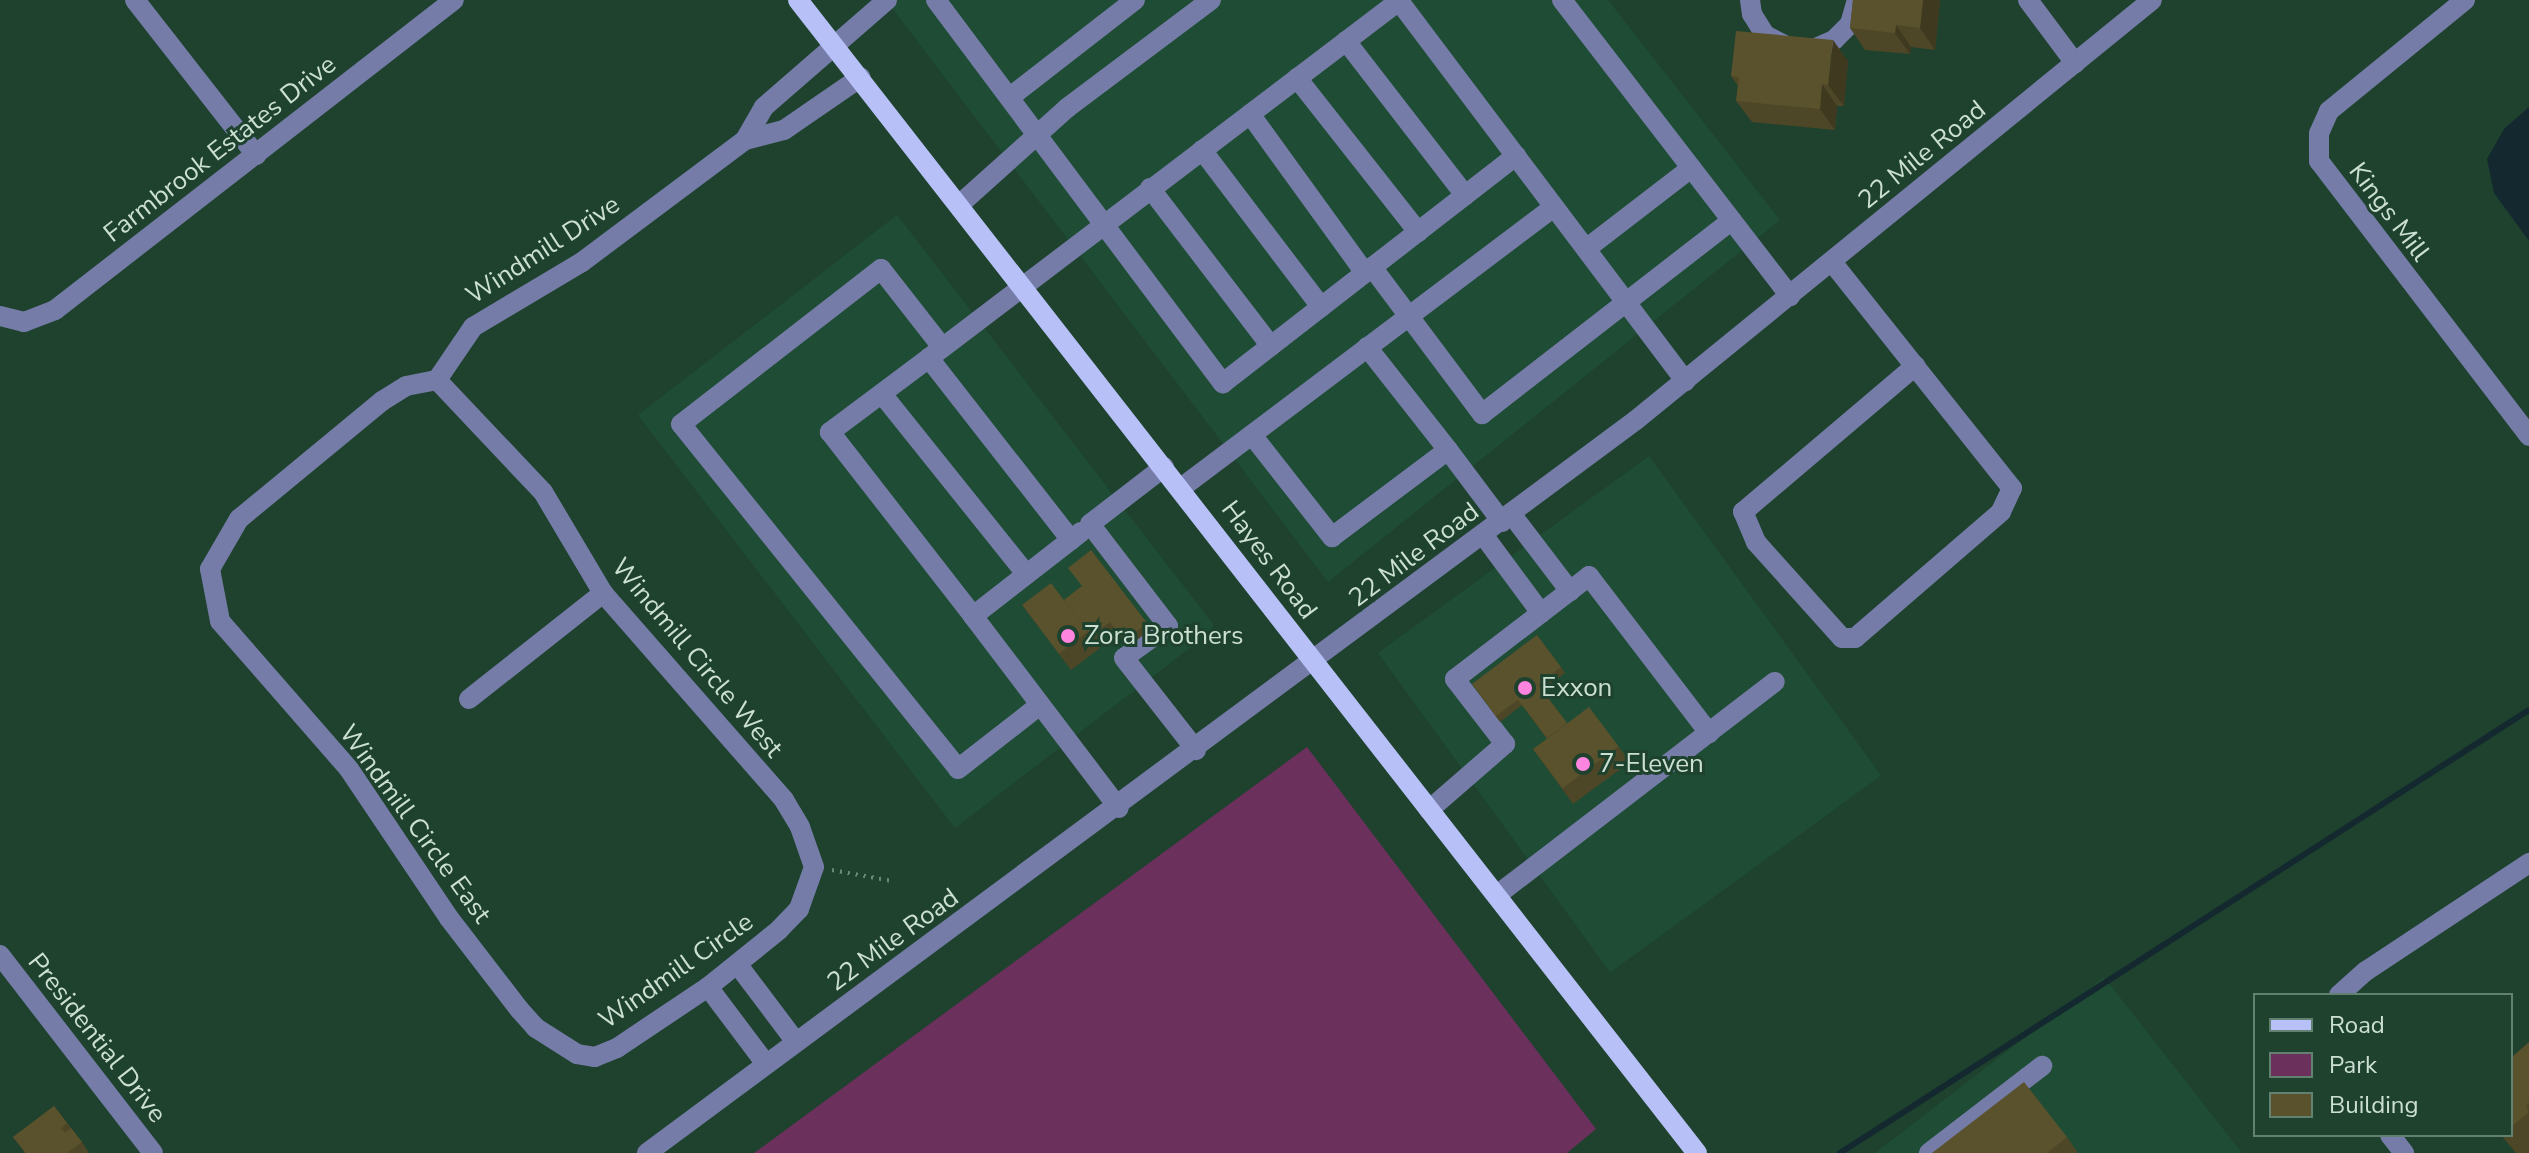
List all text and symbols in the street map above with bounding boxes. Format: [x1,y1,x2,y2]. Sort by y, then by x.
street label: Farmbrook Estates Drive [98,49,342,249]
street label: 22 Mile Road [1852,94,1992,216]
street label: Kings Mill [2342,157,2436,267]
street label: Windmill Drive [460,189,626,311]
street label: Hayes Road [1214,495,1324,625]
street label: 22 Mile Road [1343,496,1485,614]
street label: Windmill Circle West [605,552,789,764]
place label: Zora Brothers [1084,620,1243,652]
marker: Zora Brothers [1059,627,1077,645]
place label: Exxon [1541,672,1612,704]
marker: Exxon [1516,679,1534,697]
street label: Windmill Circle East [332,719,498,929]
place label: 7-Eleven [1599,748,1704,780]
marker: 7-Eleven [1574,755,1592,773]
street label: 22 Mile Road [821,882,965,998]
street label: Windmill Circle [593,906,759,1036]
street label: Presidential Drive [21,947,173,1129]
legend [2253,993,2513,1137]
text: Road [2329,1009,2385,1041]
text: Park [2329,1049,2377,1081]
text: Building [2329,1089,2419,1121]

